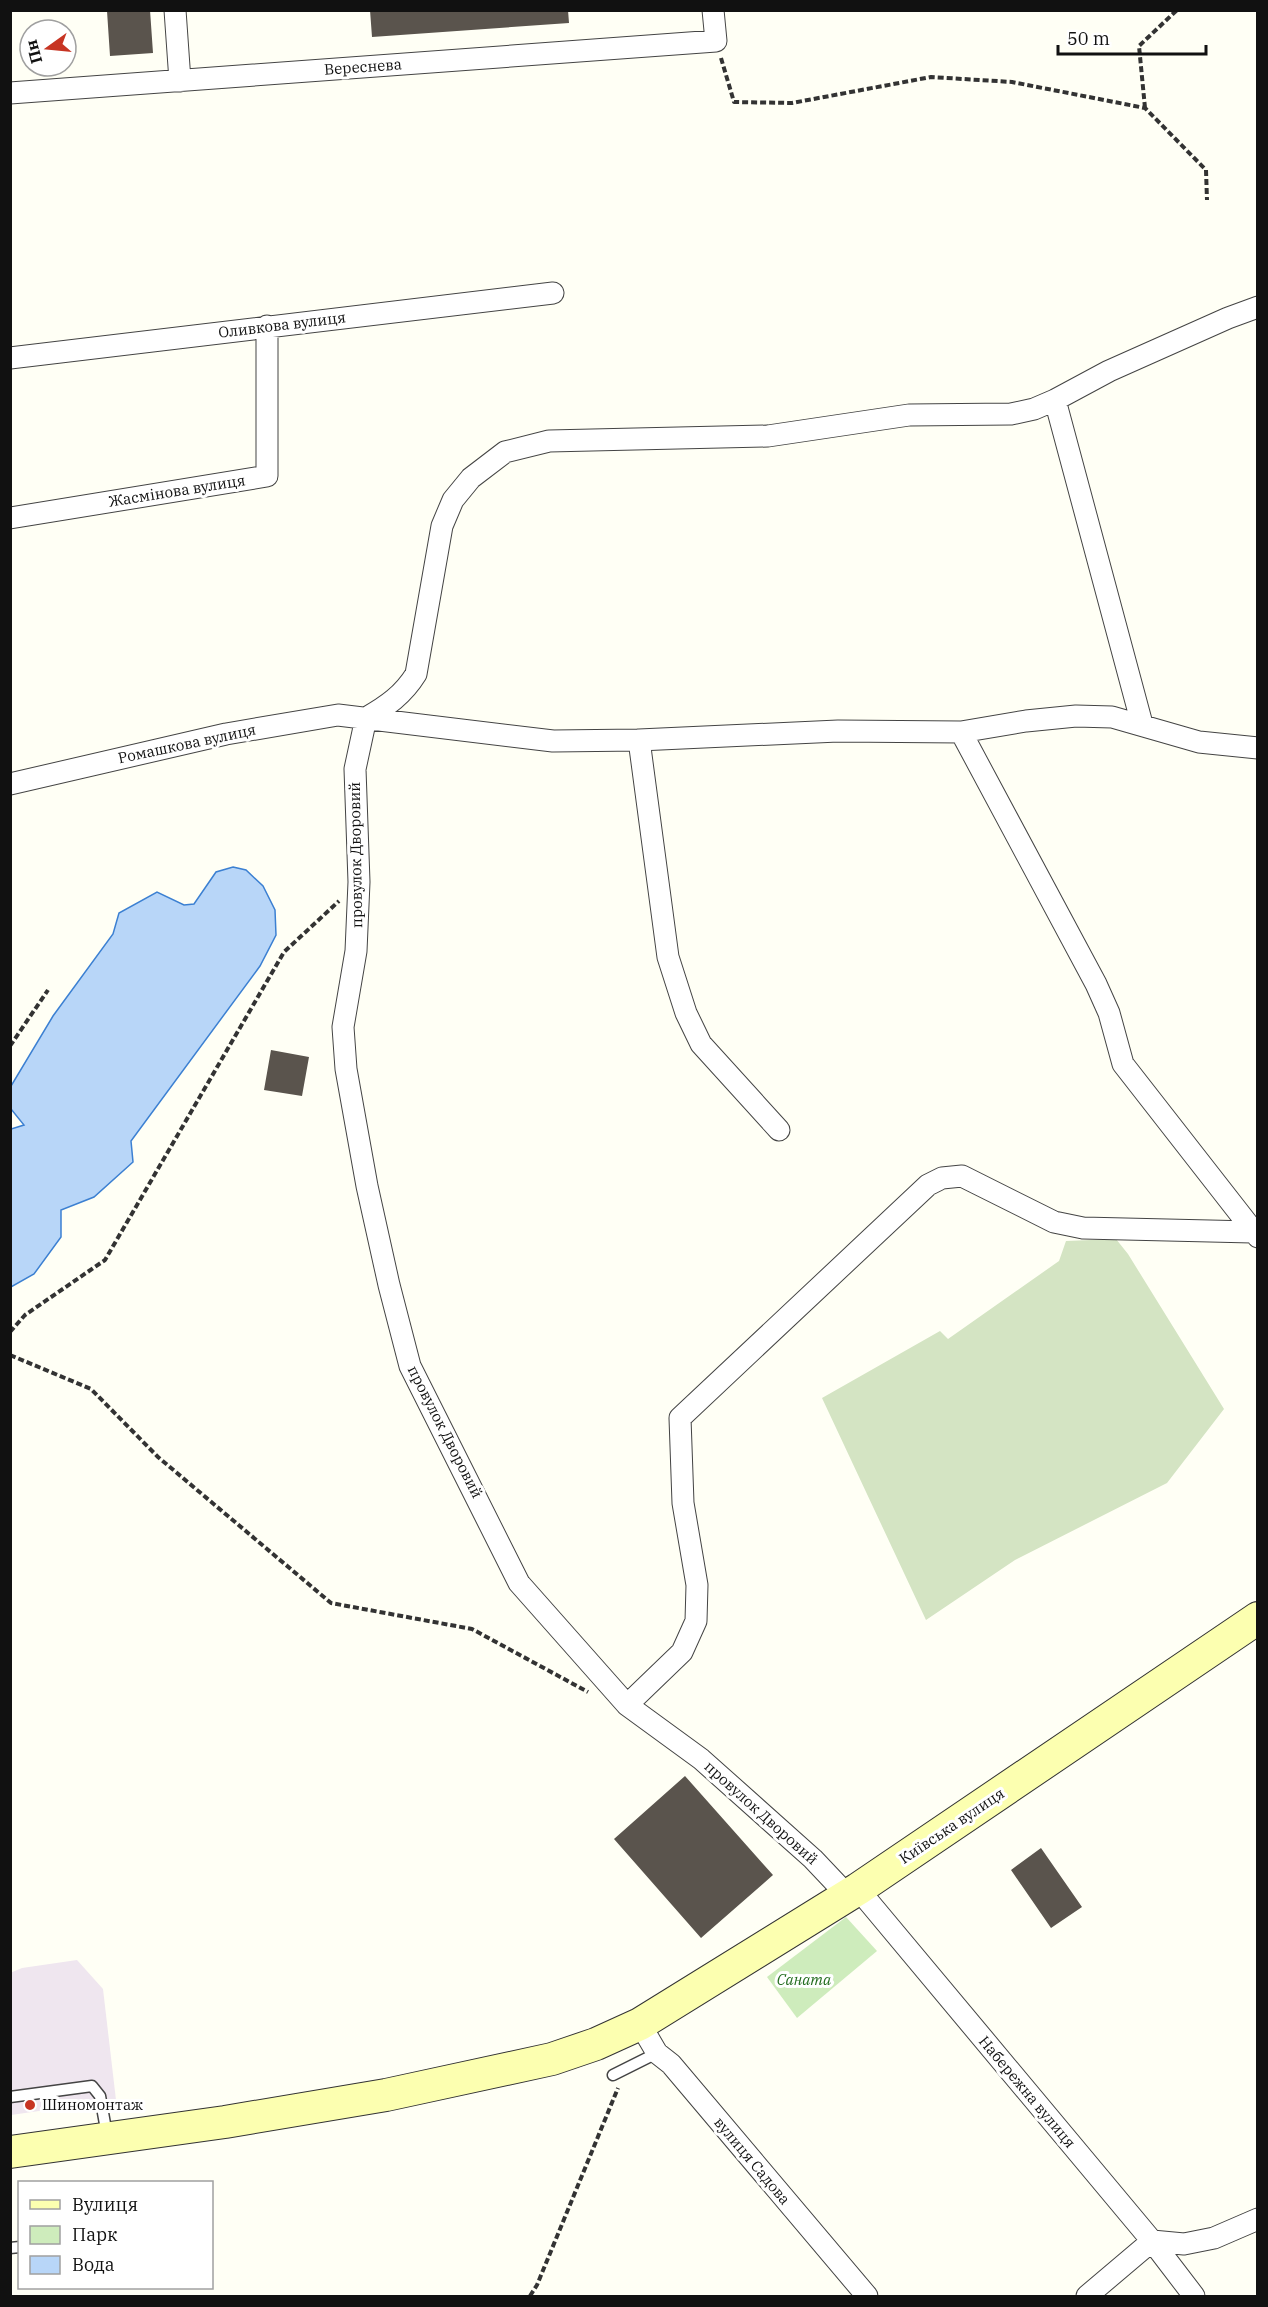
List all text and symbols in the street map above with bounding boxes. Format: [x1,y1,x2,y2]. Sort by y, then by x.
north arrow [18,18,78,78]
scale bar [1058,18,1206,56]
text: 50 m [1067,27,1110,50]
text: Пн [21,38,46,66]
street label: Вереснева [323,54,402,79]
street label: Оливкова вулиця [217,307,347,342]
street label: Жасмінова вулиця [107,470,247,511]
street label: Ромашкова вулиця [116,720,258,767]
street label: провулок Дворовий [345,782,366,928]
street label: провулок Дворовий [404,1362,487,1501]
street label: провулок Дворовий [701,1757,822,1869]
street label: Київська вулиця [895,1783,1008,1868]
park label: Саната [777,1970,832,1989]
street label: Набережна вулиця [975,2032,1080,2152]
place label: Шиномонтаж [42,2095,143,2114]
marker: Шиномонтаж [23,2098,37,2112]
street label: вулиця Садова [710,2113,795,2208]
legend [18,2181,213,2289]
text: Вулиця [72,2193,138,2216]
text: Парк [72,2223,118,2246]
text: Вода [72,2253,115,2276]

